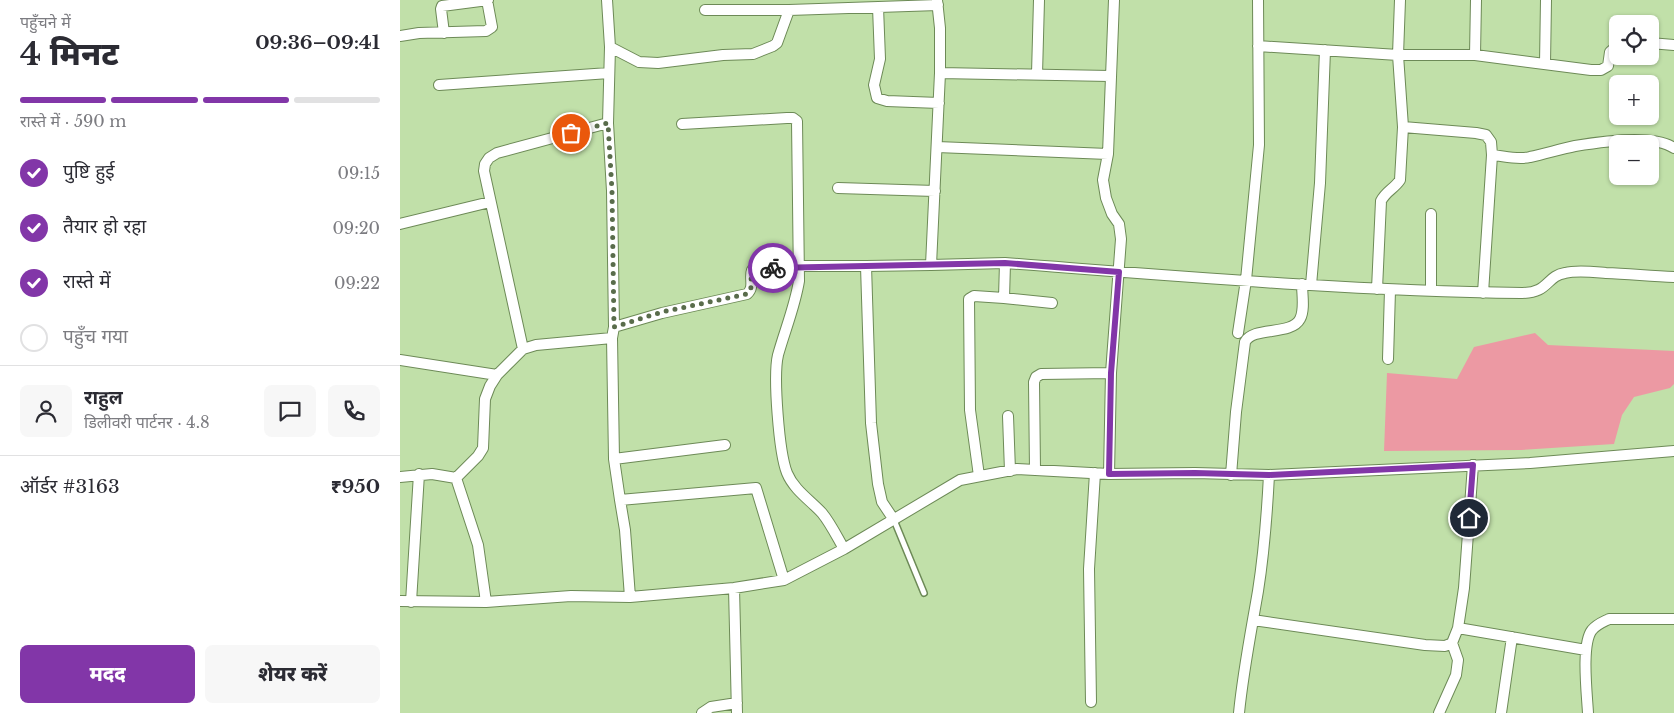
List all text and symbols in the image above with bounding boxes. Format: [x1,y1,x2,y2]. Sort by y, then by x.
text: पहुँचने में [20,12,71,32]
map controls [1609,15,1659,185]
button: locate [1609,15,1659,65]
text: 09:36–09:41 [255,31,380,54]
text: 4 मिनट [20,34,119,74]
button: + [1609,75,1659,125]
text: रास्ते में · 590 m [20,111,127,131]
pin [550,112,592,154]
icon: bag [557,119,585,147]
button: − [1609,135,1659,185]
icon: check [20,159,48,187]
text: पुष्टि हुई [63,160,115,183]
text: 09:15 [338,163,380,183]
icon: check [20,214,48,242]
text: तैयार हो रहा [63,215,146,238]
text: 09:20 [332,218,380,238]
courier [748,243,798,293]
icon: bike [759,254,787,282]
icon: check [20,269,48,297]
text: रास्ते में [63,270,111,293]
text: 09:22 [334,273,380,293]
text: पहुँच गया [63,325,128,348]
button: person [20,385,72,437]
button: chat [264,385,316,437]
button: phone [328,385,380,437]
text: राहुल [84,386,123,409]
text: डिलीवरी पार्टनर · 4.8 [84,412,210,432]
text: ऑर्डर #3163 [20,475,120,498]
text: ₹950 [331,475,380,498]
pin [1448,497,1490,539]
icon: home [1455,504,1483,532]
button: मदद [20,645,195,703]
button: शेयर करें [205,645,380,703]

